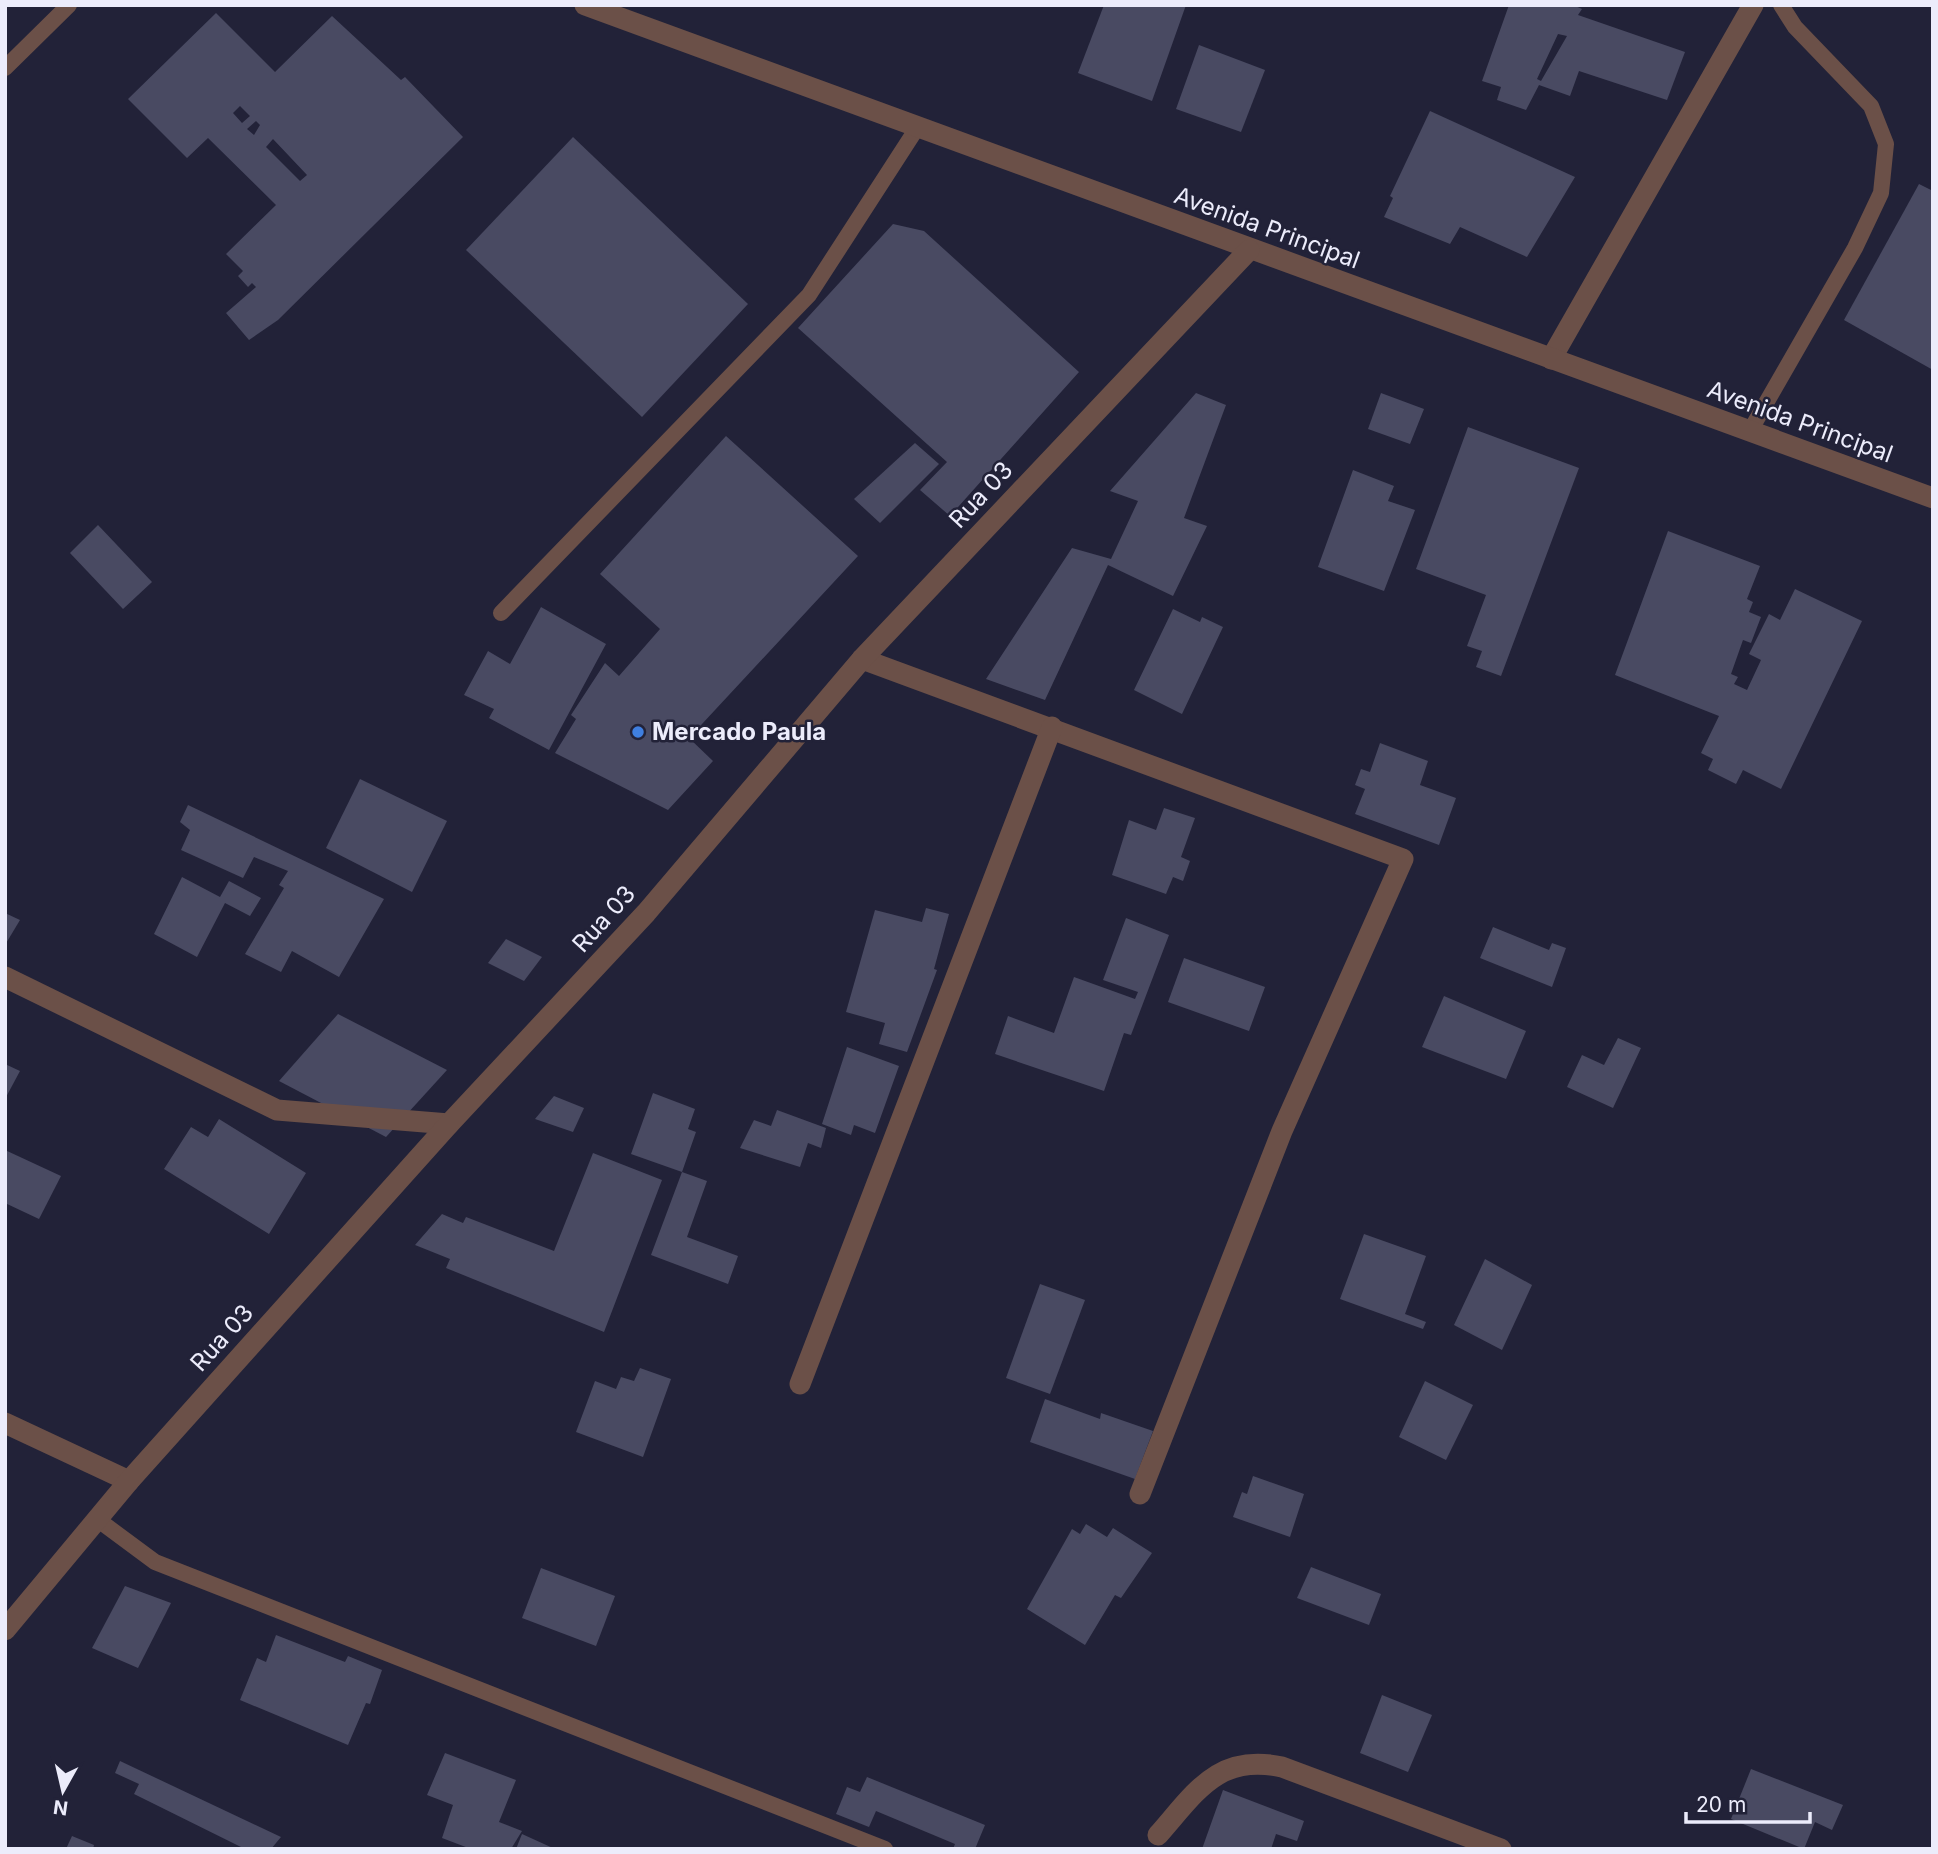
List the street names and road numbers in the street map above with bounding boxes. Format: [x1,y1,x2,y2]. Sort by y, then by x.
street label: Avenida Principal [1170,181,1364,275]
street label: Avenida Principal [1703,375,1897,469]
street label: Rua 03 [943,456,1018,534]
street label: Rua 03 [566,879,641,958]
street label: Rua 03 [184,1298,259,1377]

